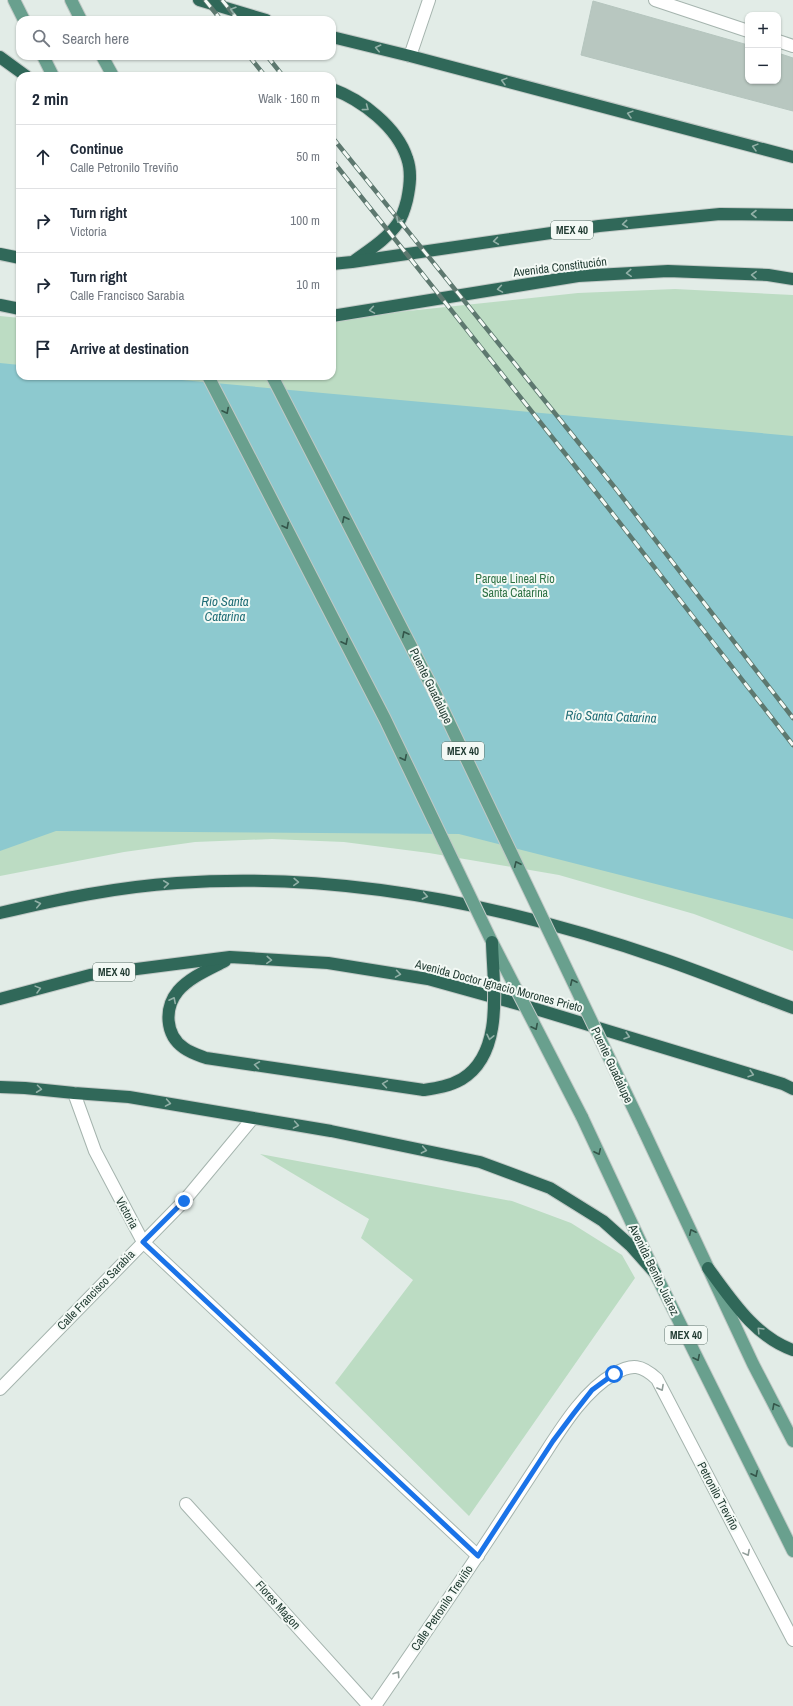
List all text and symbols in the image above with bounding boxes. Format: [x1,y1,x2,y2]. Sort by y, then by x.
one-way arrow [229,6,236,15]
map controls [745,12,781,84]
button: + [745,12,781,48]
search box [16,16,336,60]
icon: search [30,27,52,49]
text: Search here [62,28,129,49]
one-way arrow [375,45,381,53]
button: − [745,48,781,84]
one-way arrow [501,77,508,86]
text: 2 min [32,87,68,110]
text: Walk · 160 m [258,90,320,107]
one-way arrow [362,103,369,111]
one-way arrow [626,110,633,119]
text: Continue [70,138,123,159]
one-way arrow [752,143,759,152]
icon: ahead [32,146,54,168]
text: 50 m [296,148,320,165]
text: Calle Petronilo Treviño [70,159,178,176]
text: Turn right [70,202,127,223]
icon: right [32,210,54,232]
one-way arrow [751,210,757,218]
text: 100 m [290,212,320,229]
one-way arrow [396,216,404,223]
one-way arrow [622,219,628,228]
road number: MEX 40 [551,221,593,239]
text: Victoria [70,223,107,240]
one-way arrow [493,236,499,245]
street label: Avenida Constitución [511,253,608,281]
text: Turn right [70,266,127,287]
one-way arrow [626,269,632,277]
one-way arrow [751,270,757,279]
icon: right [32,274,54,296]
text: 10 m [296,276,320,293]
one-way arrow [497,284,503,292]
text: Calle Francisco Sarabia [70,287,184,304]
one-way arrow [369,305,375,313]
icon: arrive [32,338,54,360]
text: Arrive at destination [70,338,189,359]
one-way arrow [221,406,229,414]
one-way arrow [342,515,350,523]
one-way arrow [281,522,289,529]
park label: Parque Lineal Río Santa Catarina [475,571,555,601]
water label: Río Santa Catarina [201,593,249,625]
one-way arrow [402,631,409,639]
one-way arrow [341,637,348,645]
street label: Puente Guadalupe [406,646,456,726]
water label: Río Santa Catarina [565,706,657,727]
road number: MEX 40 [442,742,484,760]
one-way arrow [399,753,407,761]
one-way arrow [514,861,522,869]
one-way arrow [293,877,299,886]
one-way arrow [163,880,169,889]
one-way arrow [422,891,429,899]
one-way arrow [35,900,41,908]
one-way arrow [266,955,272,964]
street label: Avenida Doctor Ignacio Morones Prieto [413,956,584,1016]
road number: MEX 40 [93,963,135,981]
one-way arrow [395,969,401,978]
one-way arrow [570,978,578,986]
one-way arrow [34,985,41,993]
one-way arrow [168,997,176,1004]
one-way arrow [531,1022,538,1030]
street label: Puente Guadalupe [587,1024,637,1106]
one-way arrow [623,1031,630,1040]
one-way arrow [487,1034,495,1040]
one-way arrow [254,1061,260,1070]
one-way arrow [747,1069,754,1078]
one-way arrow [382,1080,388,1089]
one-way arrow [36,1084,42,1093]
one-way arrow [165,1098,171,1107]
one-way arrow [293,1121,299,1129]
one-way arrow [421,1146,427,1154]
one-way arrow [593,1148,601,1156]
route end [175,1192,193,1210]
street label: Victoria [112,1194,142,1232]
street label: Avenida Benito Juárez [625,1221,683,1318]
one-way arrow [689,1229,697,1237]
street label: Calle Francisco Sarabia [54,1246,139,1334]
road number: MEX 40 [665,1326,707,1344]
one-way arrow [757,1327,765,1335]
one-way arrow [692,1353,700,1361]
route start [605,1365,623,1383]
one-way arrow [657,1384,664,1391]
one-way arrow [772,1403,780,1411]
street label: Petronilo Treviño [693,1459,743,1533]
one-way arrow [750,1470,758,1477]
one-way arrow [743,1548,750,1556]
street label: Calle Petronilo Treviño [407,1562,477,1654]
street label: Flores Magon [252,1577,304,1633]
one-way arrow [392,1671,400,1678]

